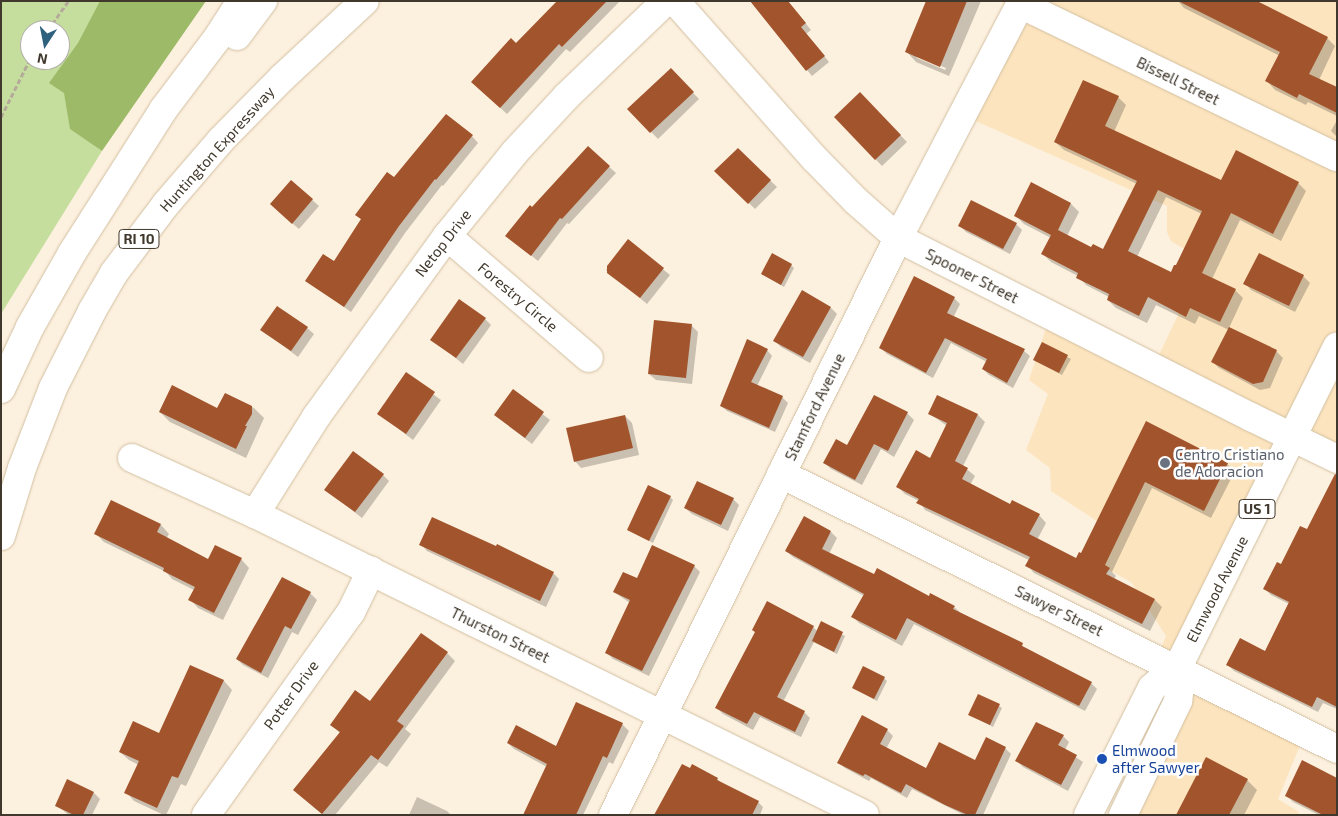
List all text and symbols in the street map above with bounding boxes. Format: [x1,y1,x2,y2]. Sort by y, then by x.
north arrow [20,20,70,70]
text: N [36,50,49,69]
street label: Bissell Street [1133,53,1223,109]
street label: Huntington Expressway [156,83,278,215]
street label: Netop Drive [411,206,475,280]
road number: RI 10 [118,228,160,250]
street label: Spooner Street [922,245,1022,307]
street label: Forestry Circle [474,258,562,336]
street label: Stamford Avenue [781,350,849,464]
place label: Centro Cristiano de Adoracion [1175,445,1285,480]
marker: Centro Cristiano de Adoracion [1159,457,1171,469]
road number: US 1 [1238,498,1276,520]
street label: Elmwood Avenue [1182,533,1252,645]
street label: Sawyer Street [1012,582,1106,640]
street label: Thurston Street [448,603,552,667]
street label: Potter Drive [260,657,322,733]
place label: Elmwood after Sawyer [1112,741,1200,776]
marker: Elmwood after Sawyer [1096,753,1108,765]

